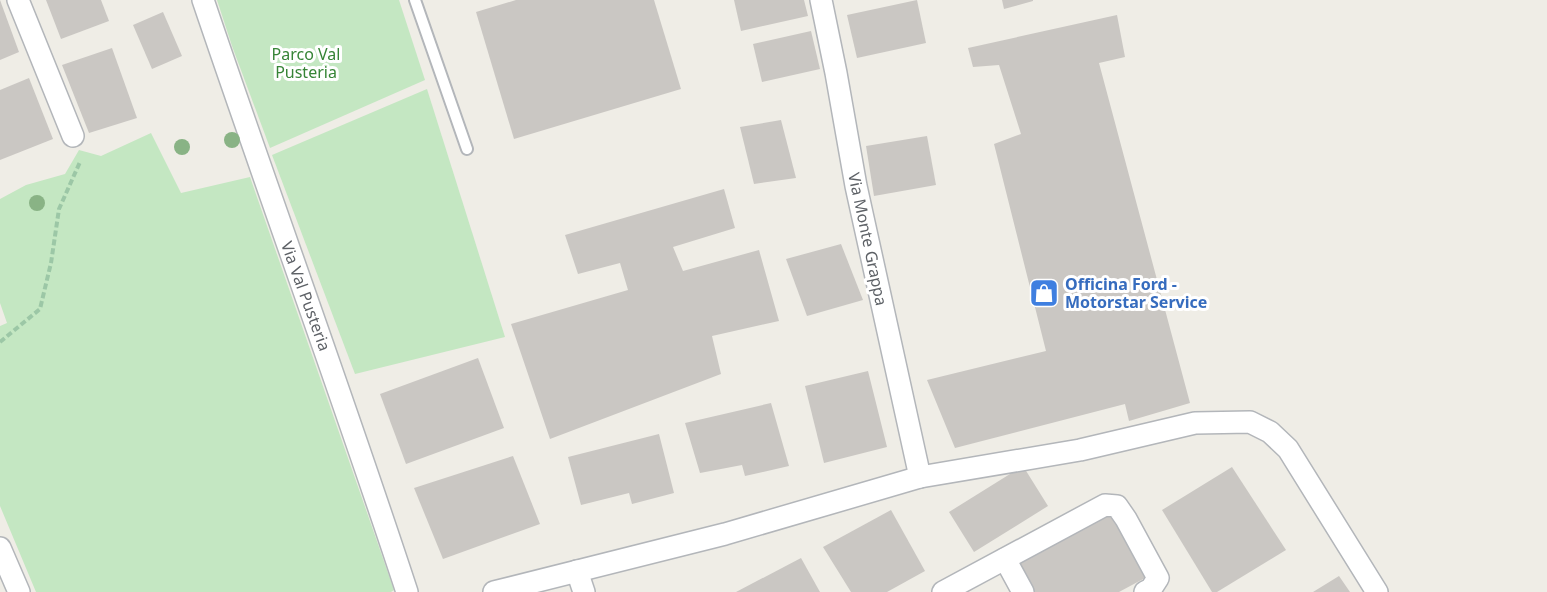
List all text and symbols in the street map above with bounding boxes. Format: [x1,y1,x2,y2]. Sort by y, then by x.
park label: Parco Val Pusteria [272,43,340,83]
street label: Via Monte Grappa [843,170,893,308]
street label: Via Val Pusteria [276,238,336,354]
place label: Officina Ford - Motorstar Service [1065,273,1207,313]
shop icon: Officina Ford - Motorstar Service [1028,277,1060,309]

